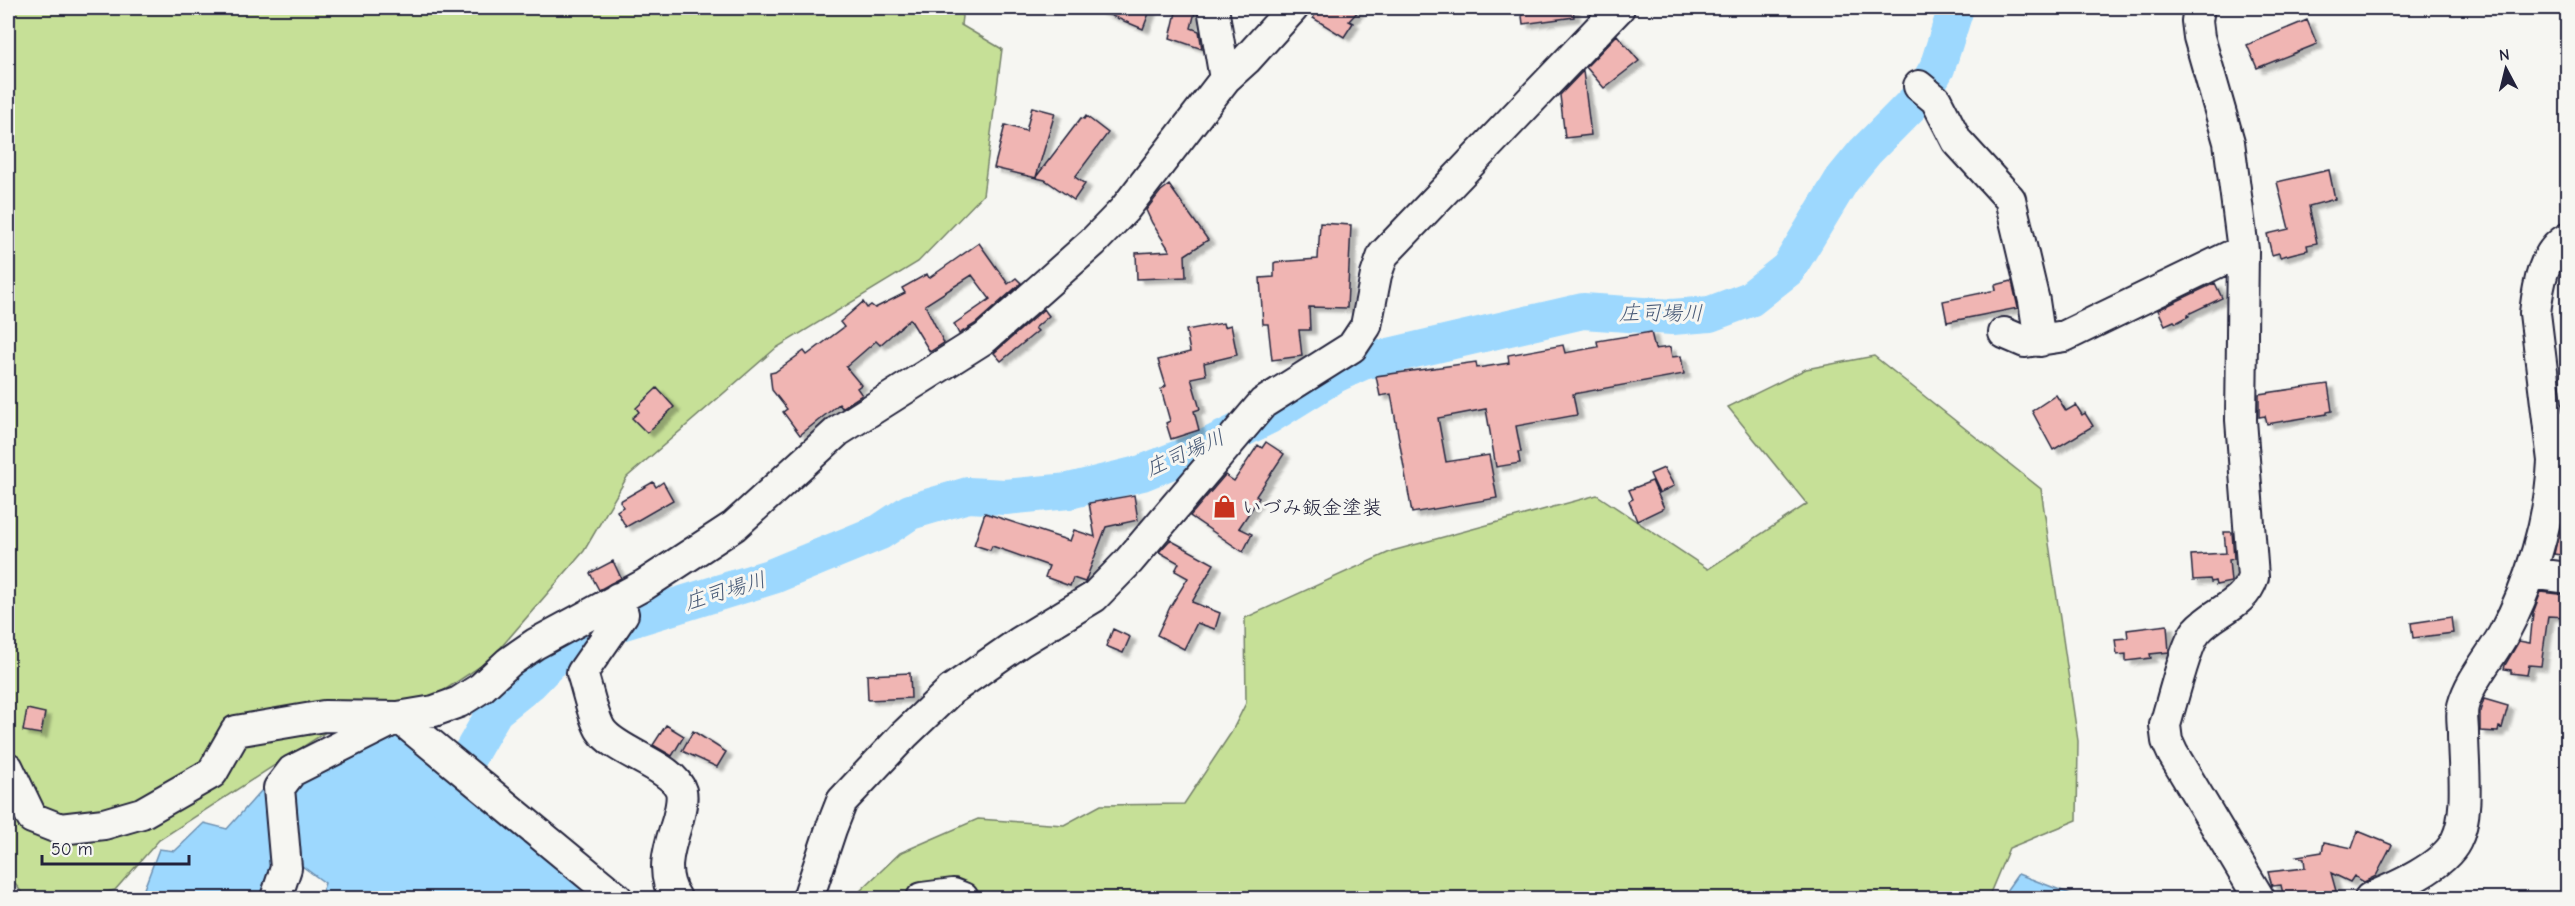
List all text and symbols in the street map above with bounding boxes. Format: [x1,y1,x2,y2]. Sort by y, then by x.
north arrow [2476,39,2536,99]
text: N [2498,46,2511,65]
water label: 庄司場川 [1619,301,1703,325]
water label: 庄司場川 [1142,425,1228,481]
shop icon: いづみ鈑金塗装 [1211,494,1237,520]
place label: いづみ鈑金塗装 [1242,496,1382,519]
water label: 庄司場川 [681,567,769,615]
scale bar [42,828,189,866]
text: 50 m [51,839,93,860]

